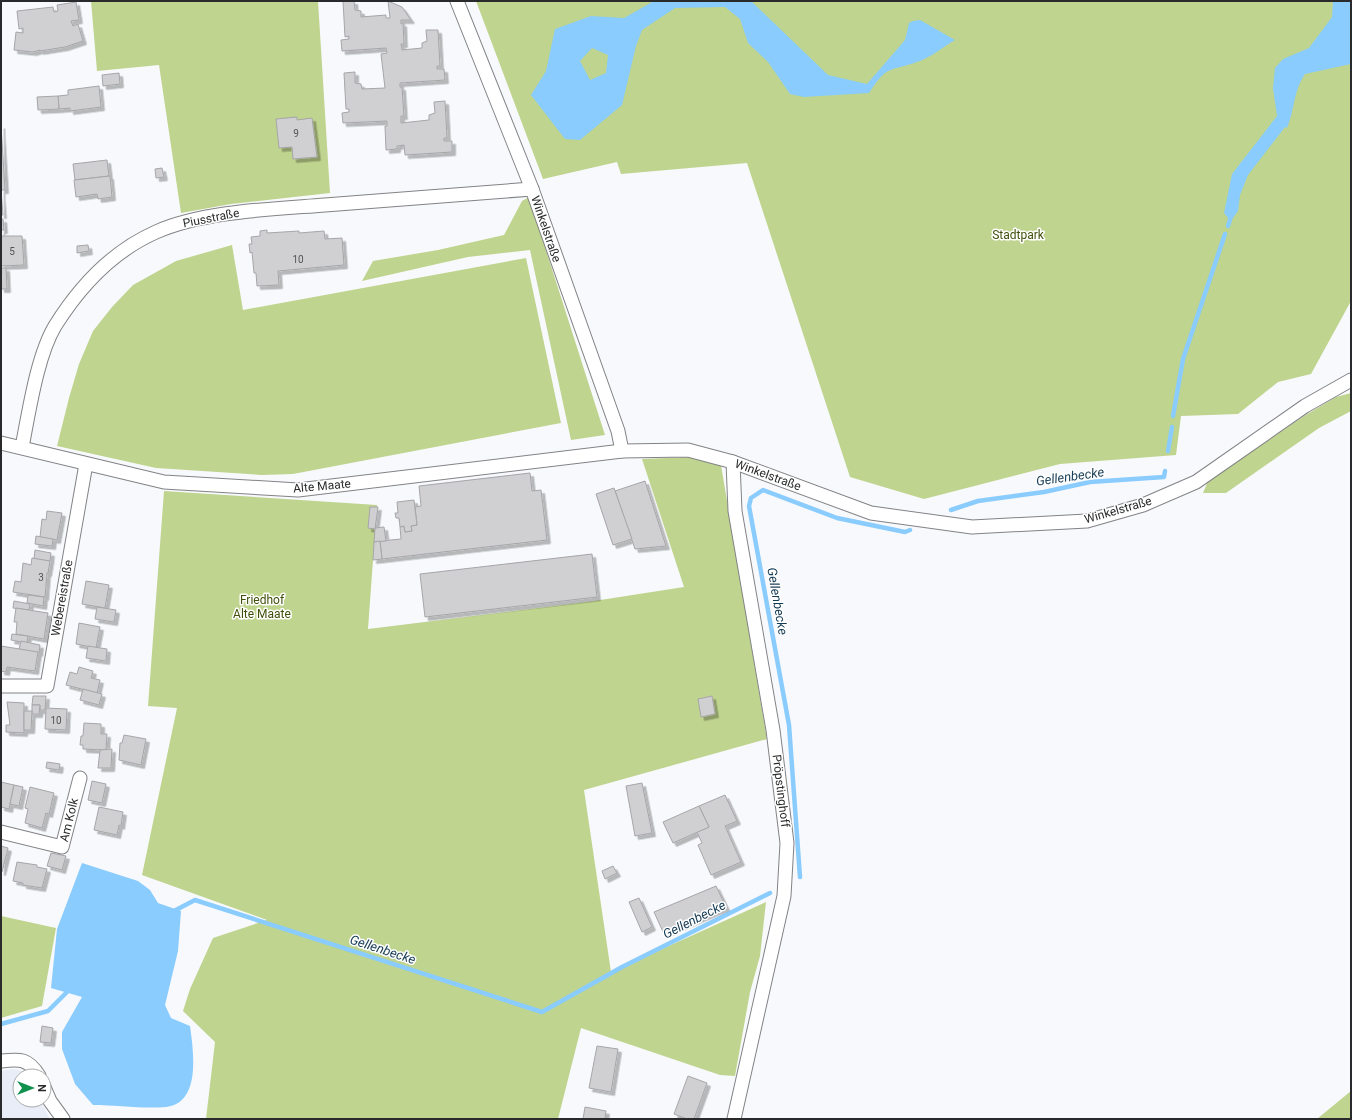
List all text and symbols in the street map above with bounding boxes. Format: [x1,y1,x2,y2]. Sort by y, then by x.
house number: 9 [293,128,299,139]
street label: Winkelstraße [528,194,564,264]
street label: Piusstraße [182,206,240,230]
park label: Stadtpark [992,228,1045,242]
house number: 5 [9,246,15,257]
house number: 10 [292,254,304,265]
street label: Winkelstraße [733,457,803,493]
water label: Gellenbecke [1035,464,1105,489]
street label: Alte Maate [293,477,351,495]
street label: Winkelstraße [1083,494,1153,526]
street label: Webereistraße [48,559,76,637]
water label: Gellenbecke [764,566,791,636]
house number: 3 [38,572,44,583]
park label: Friedhof Alte Maate [233,593,291,621]
house number: 10 [50,715,62,726]
street label: Pröpstinghoff [770,754,793,829]
street label: Am Kolk [57,796,81,843]
water label: Gellenbecke [660,897,728,942]
water label: Gellenbecke [348,932,418,967]
north arrow [12,1068,52,1108]
text: N [35,1084,48,1092]

